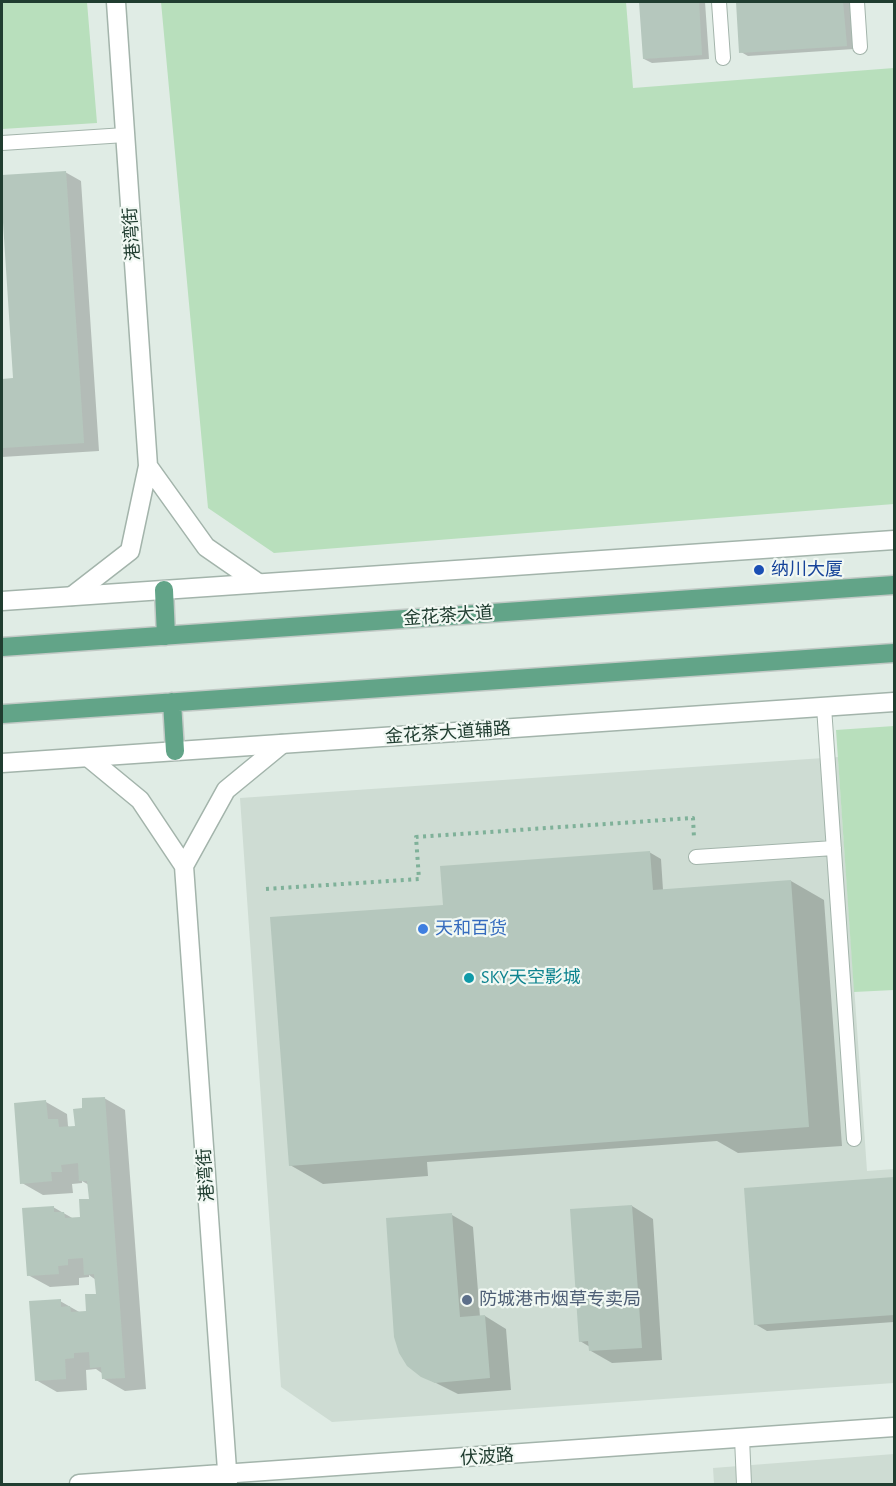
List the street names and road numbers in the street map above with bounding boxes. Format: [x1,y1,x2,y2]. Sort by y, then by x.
street label: 港湾街 [119,206,145,262]
street label: 金花茶大道 [402,602,494,630]
street label: 金花茶大道辅路 [384,718,512,748]
street label: 港湾街 [193,1147,219,1203]
street label: 伏波路 [459,1444,515,1470]

